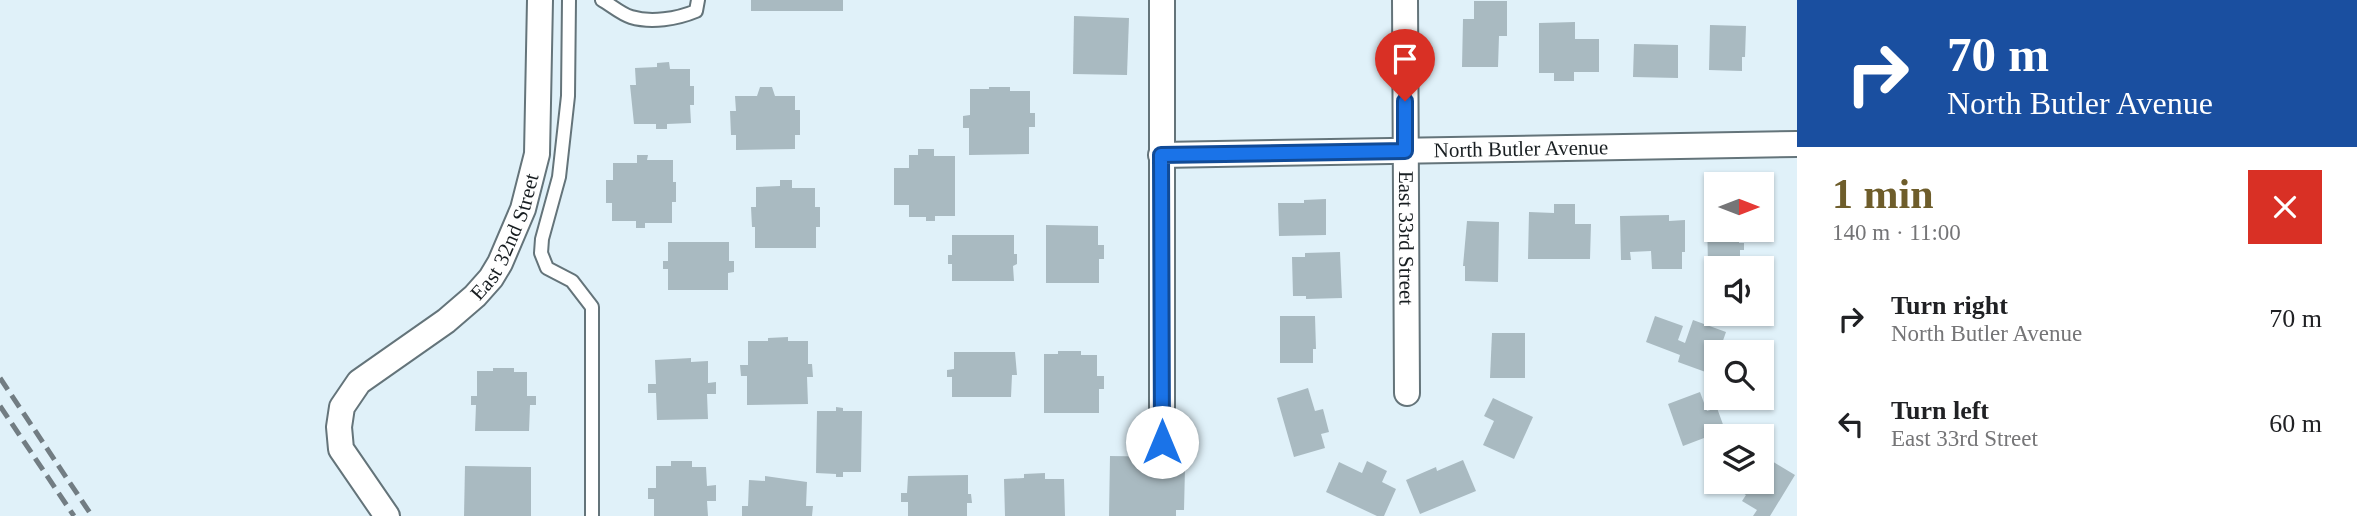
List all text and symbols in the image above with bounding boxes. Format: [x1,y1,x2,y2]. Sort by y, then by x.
text: 70 m [1947,27,2049,82]
icon: right [1832,28,1923,119]
pin [1375,29,1435,101]
icon: arrive [1386,40,1424,78]
text: North Butler Avenue [1947,85,2213,121]
street label: North Butler Avenue [1433,135,1608,162]
button: close [2248,170,2322,244]
street label: East 32nd Street [465,171,544,305]
street label: East 33rd Street [1394,171,1419,305]
text: 1 min [1832,171,1934,217]
north arrow [1704,172,1774,242]
map controls [1704,172,1774,494]
text: 140 m · 11:00 [1832,220,1961,245]
button: sound [1704,256,1774,326]
text: Turn right [1891,291,2008,320]
icon: right [1832,300,1870,338]
text: 70 m [2269,304,2322,333]
text: North Butler Avenue [1891,321,2082,346]
button: search [1704,340,1774,410]
text: Turn left [1891,396,1989,425]
position arrow [1125,405,1199,479]
icon: left [1832,405,1870,443]
text: 60 m [2269,409,2322,438]
button: layers [1704,424,1774,494]
text: East 33rd Street [1891,426,2038,451]

